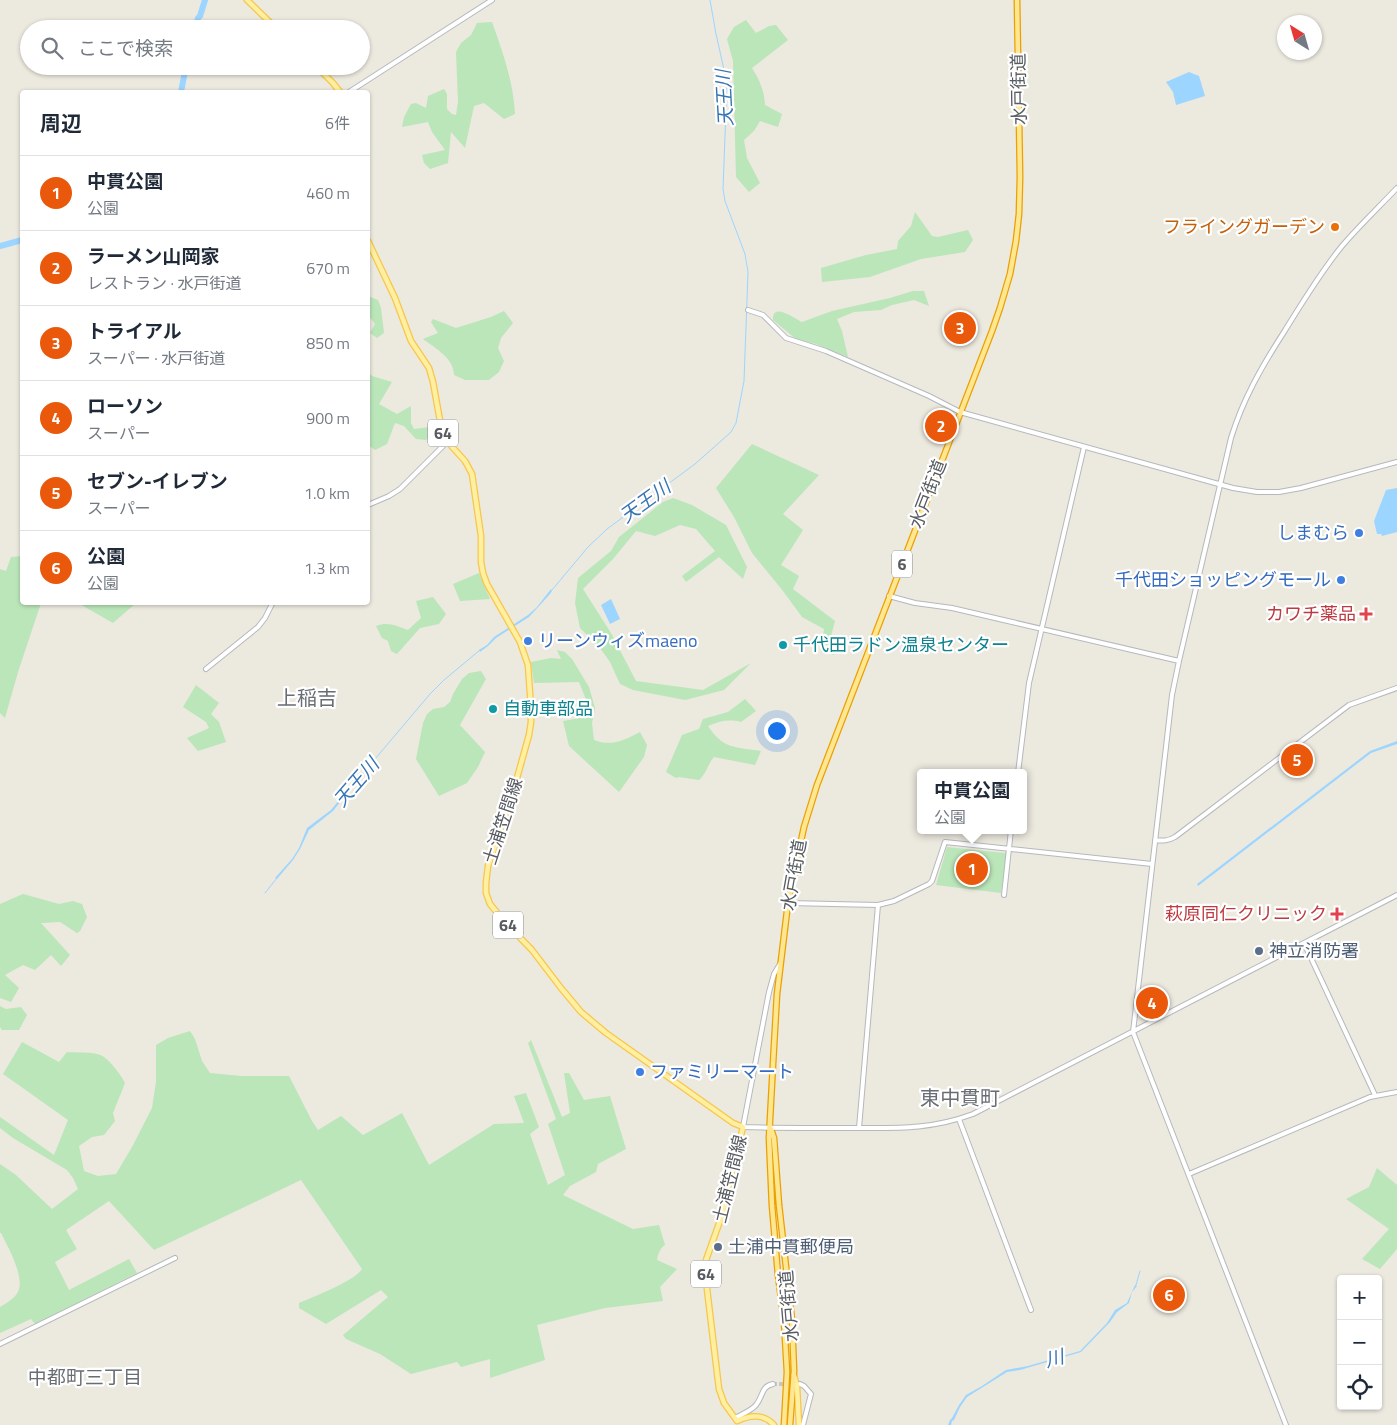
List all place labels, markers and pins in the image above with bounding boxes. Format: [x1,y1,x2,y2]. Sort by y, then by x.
place label: フライングガーデン [1163,213,1325,240]
marker: フライングガーデン [1329,221,1341,233]
pin: 3 [944,309,976,347]
pin: 2 [925,407,957,445]
place label: しまむら [1277,519,1349,546]
marker: しまむら [1353,527,1365,539]
place label: 千代田ショッピングモール [1115,566,1331,593]
marker: 千代田ショッピングモール [1335,574,1347,586]
place label: カワチ薬品 [1266,600,1356,627]
marker: カワチ薬品 [1360,608,1372,620]
place label: リーンウィズmaeno [538,627,697,654]
place label: 千代田ラドン温泉センター [793,631,1009,658]
marker: リーンウィズmaeno [522,635,534,647]
marker: 千代田ラドン温泉センター [777,639,789,651]
place label: 自動車部品 [503,695,593,722]
marker: 自動車部品 [487,703,499,715]
pin: 5 [1281,741,1313,779]
pin: 1 [956,850,988,888]
place label: 萩原同仁クリニック [1165,900,1327,927]
marker: 萩原同仁クリニック [1331,908,1343,920]
place label: 神立消防署 [1269,937,1359,964]
marker: 神立消防署 [1253,945,1265,957]
pin: 4 [1136,984,1168,1022]
place label: ファミリーマート [650,1058,794,1085]
marker: ファミリーマート [634,1066,646,1078]
place label: 土浦中貫郵便局 [728,1233,854,1260]
marker: 土浦中貫郵便局 [712,1241,724,1253]
pin: 6 [1153,1276,1185,1314]

